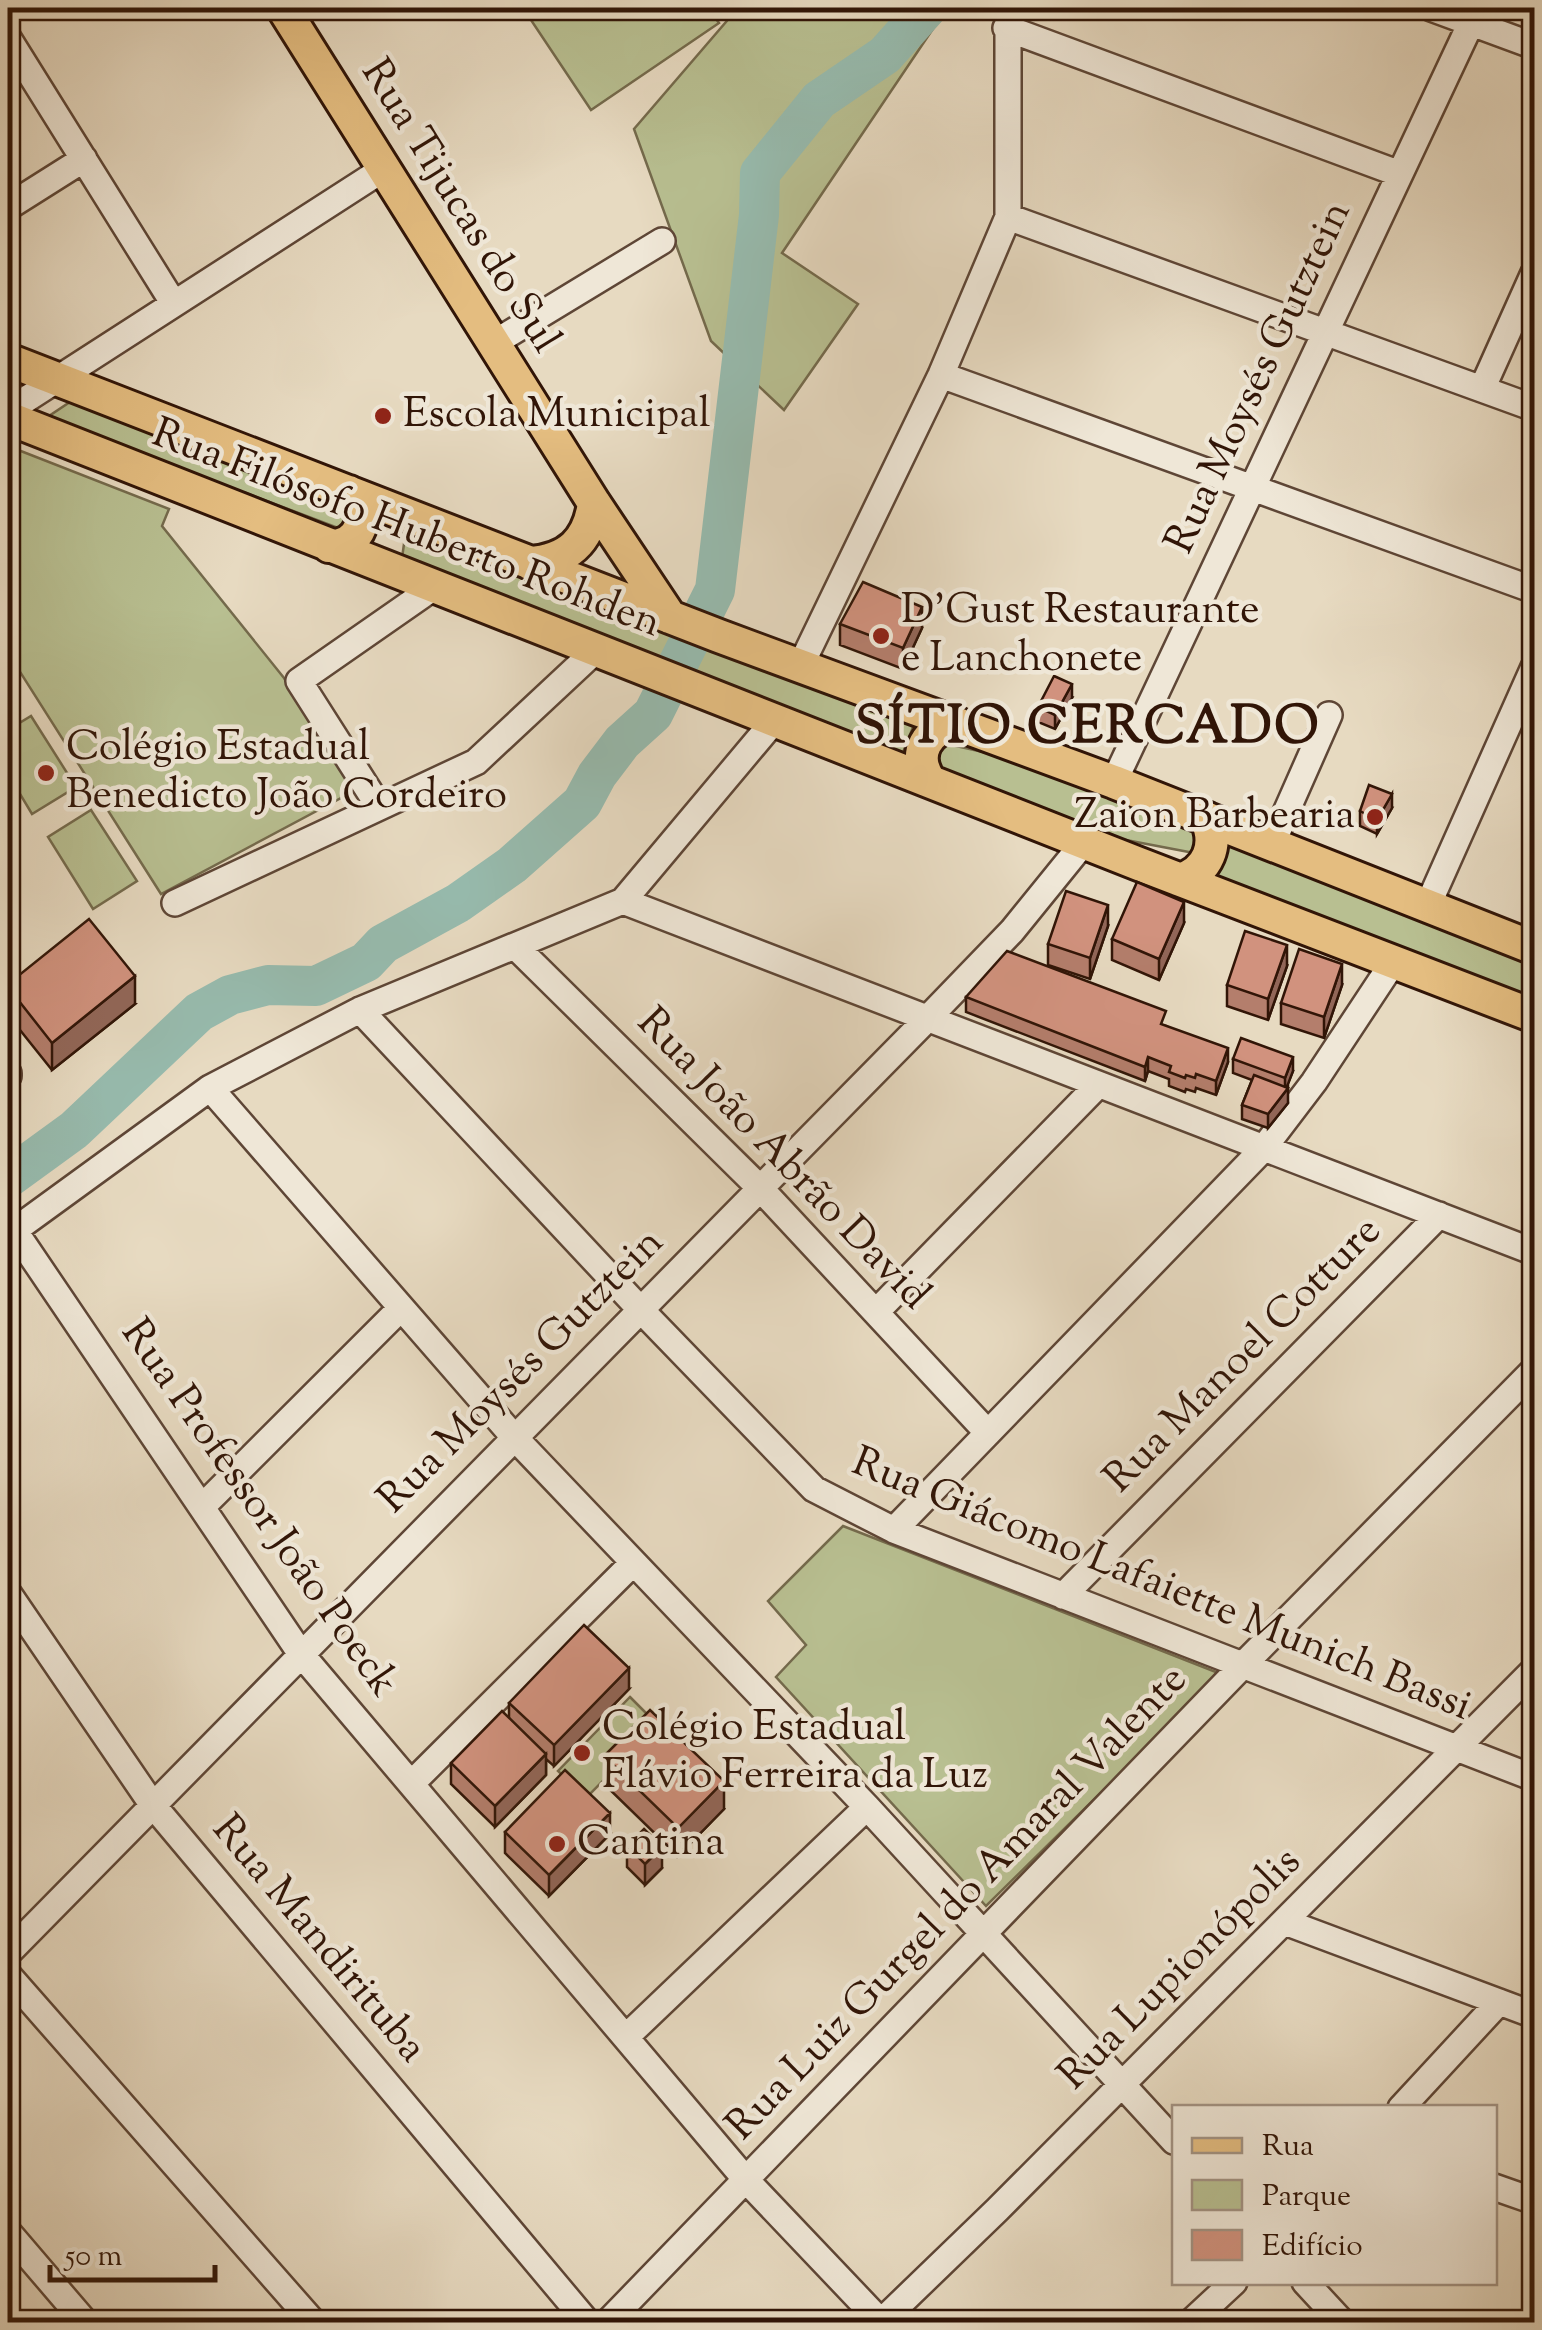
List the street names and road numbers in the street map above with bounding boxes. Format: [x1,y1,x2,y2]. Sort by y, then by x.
street label: Rua Tijucas do Sul [344,48,574,366]
street label: Rua Moysés Gutztein [1152,192,1368,564]
street label: Rua Filósofo Huberto Rohden [143,405,669,655]
street label: Rua João Abrão David [622,995,942,1325]
street label: Rua Manoel Cotture [1092,1204,1396,1508]
street label: Rua Moysés Gutztein [365,1215,679,1529]
street label: Rua Professor João Poeck [105,1308,411,1710]
street label: Rua Giácomo Lafaiette Munich Bassi [842,1434,1480,1738]
street label: Rua Luiz Gurgel do Amaral Valente [714,1653,1202,2155]
street label: Rua Mandirituba [196,1803,440,2077]
street label: Rua Lupionópolis [1046,1835,1316,2105]

